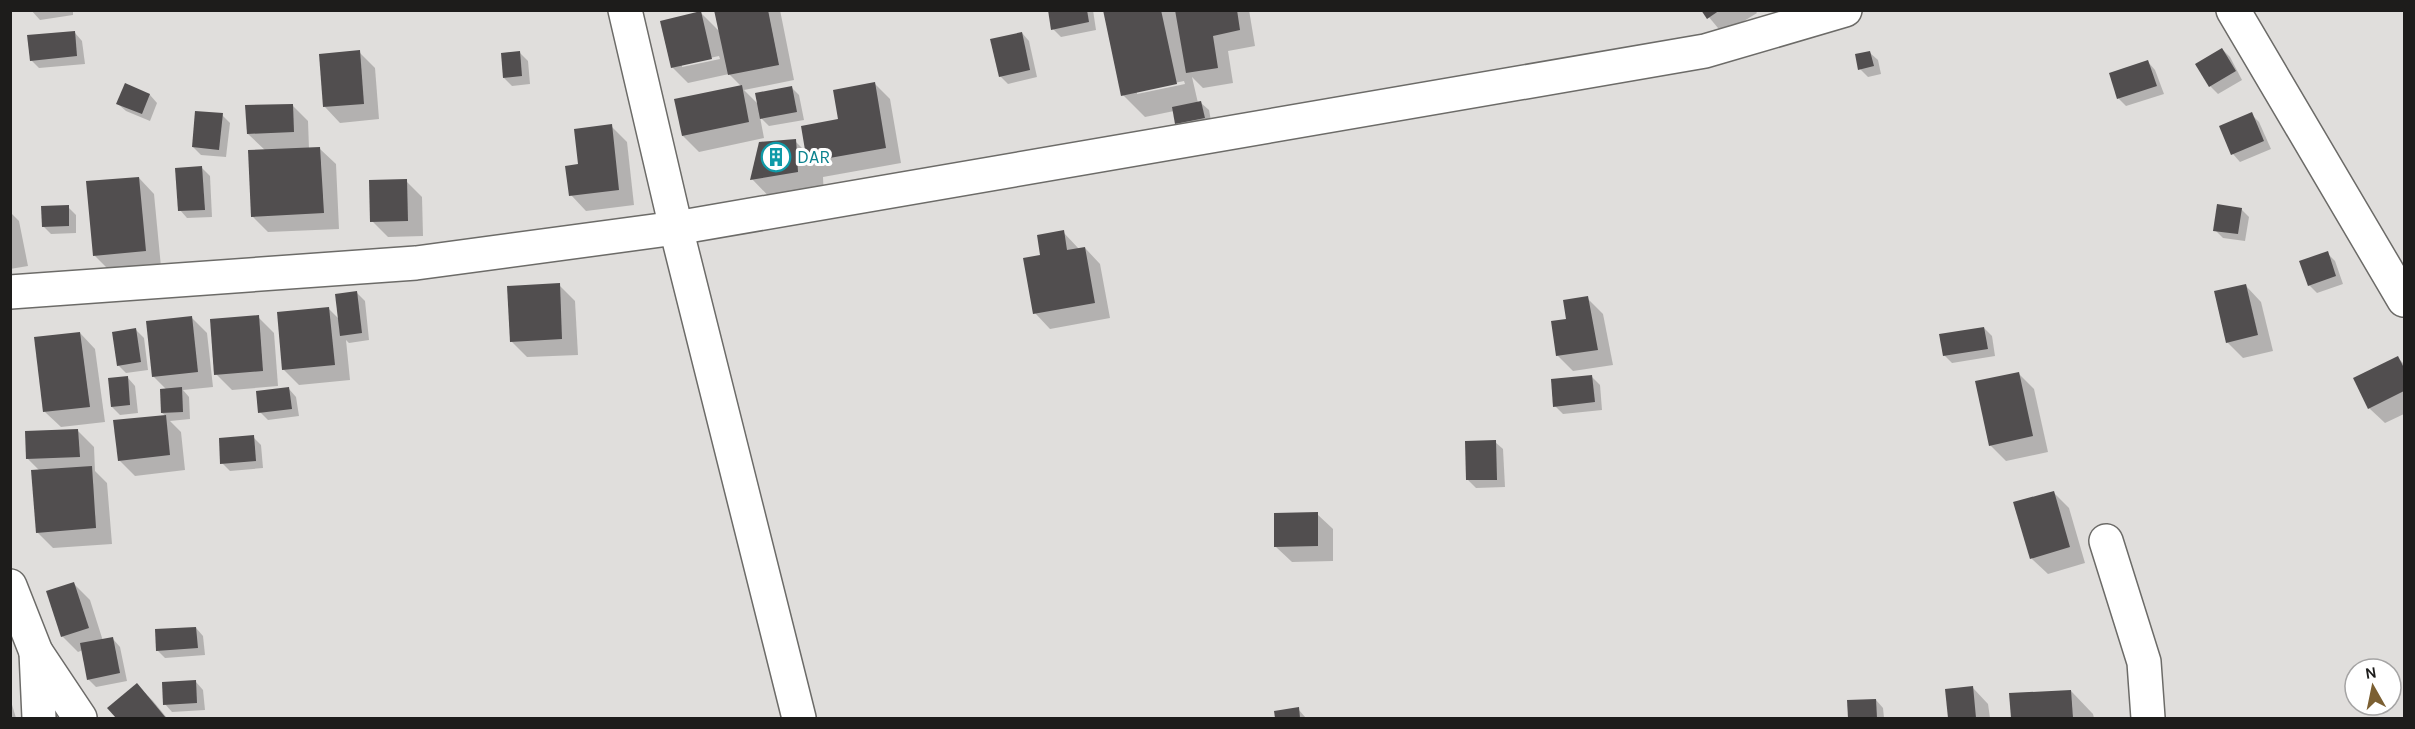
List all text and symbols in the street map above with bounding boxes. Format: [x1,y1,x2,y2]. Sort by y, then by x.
building icon: DAR [760,141,792,173]
place label: DAR [797,146,830,168]
north arrow [2343,657,2403,717]
text: N [2364,662,2378,683]

